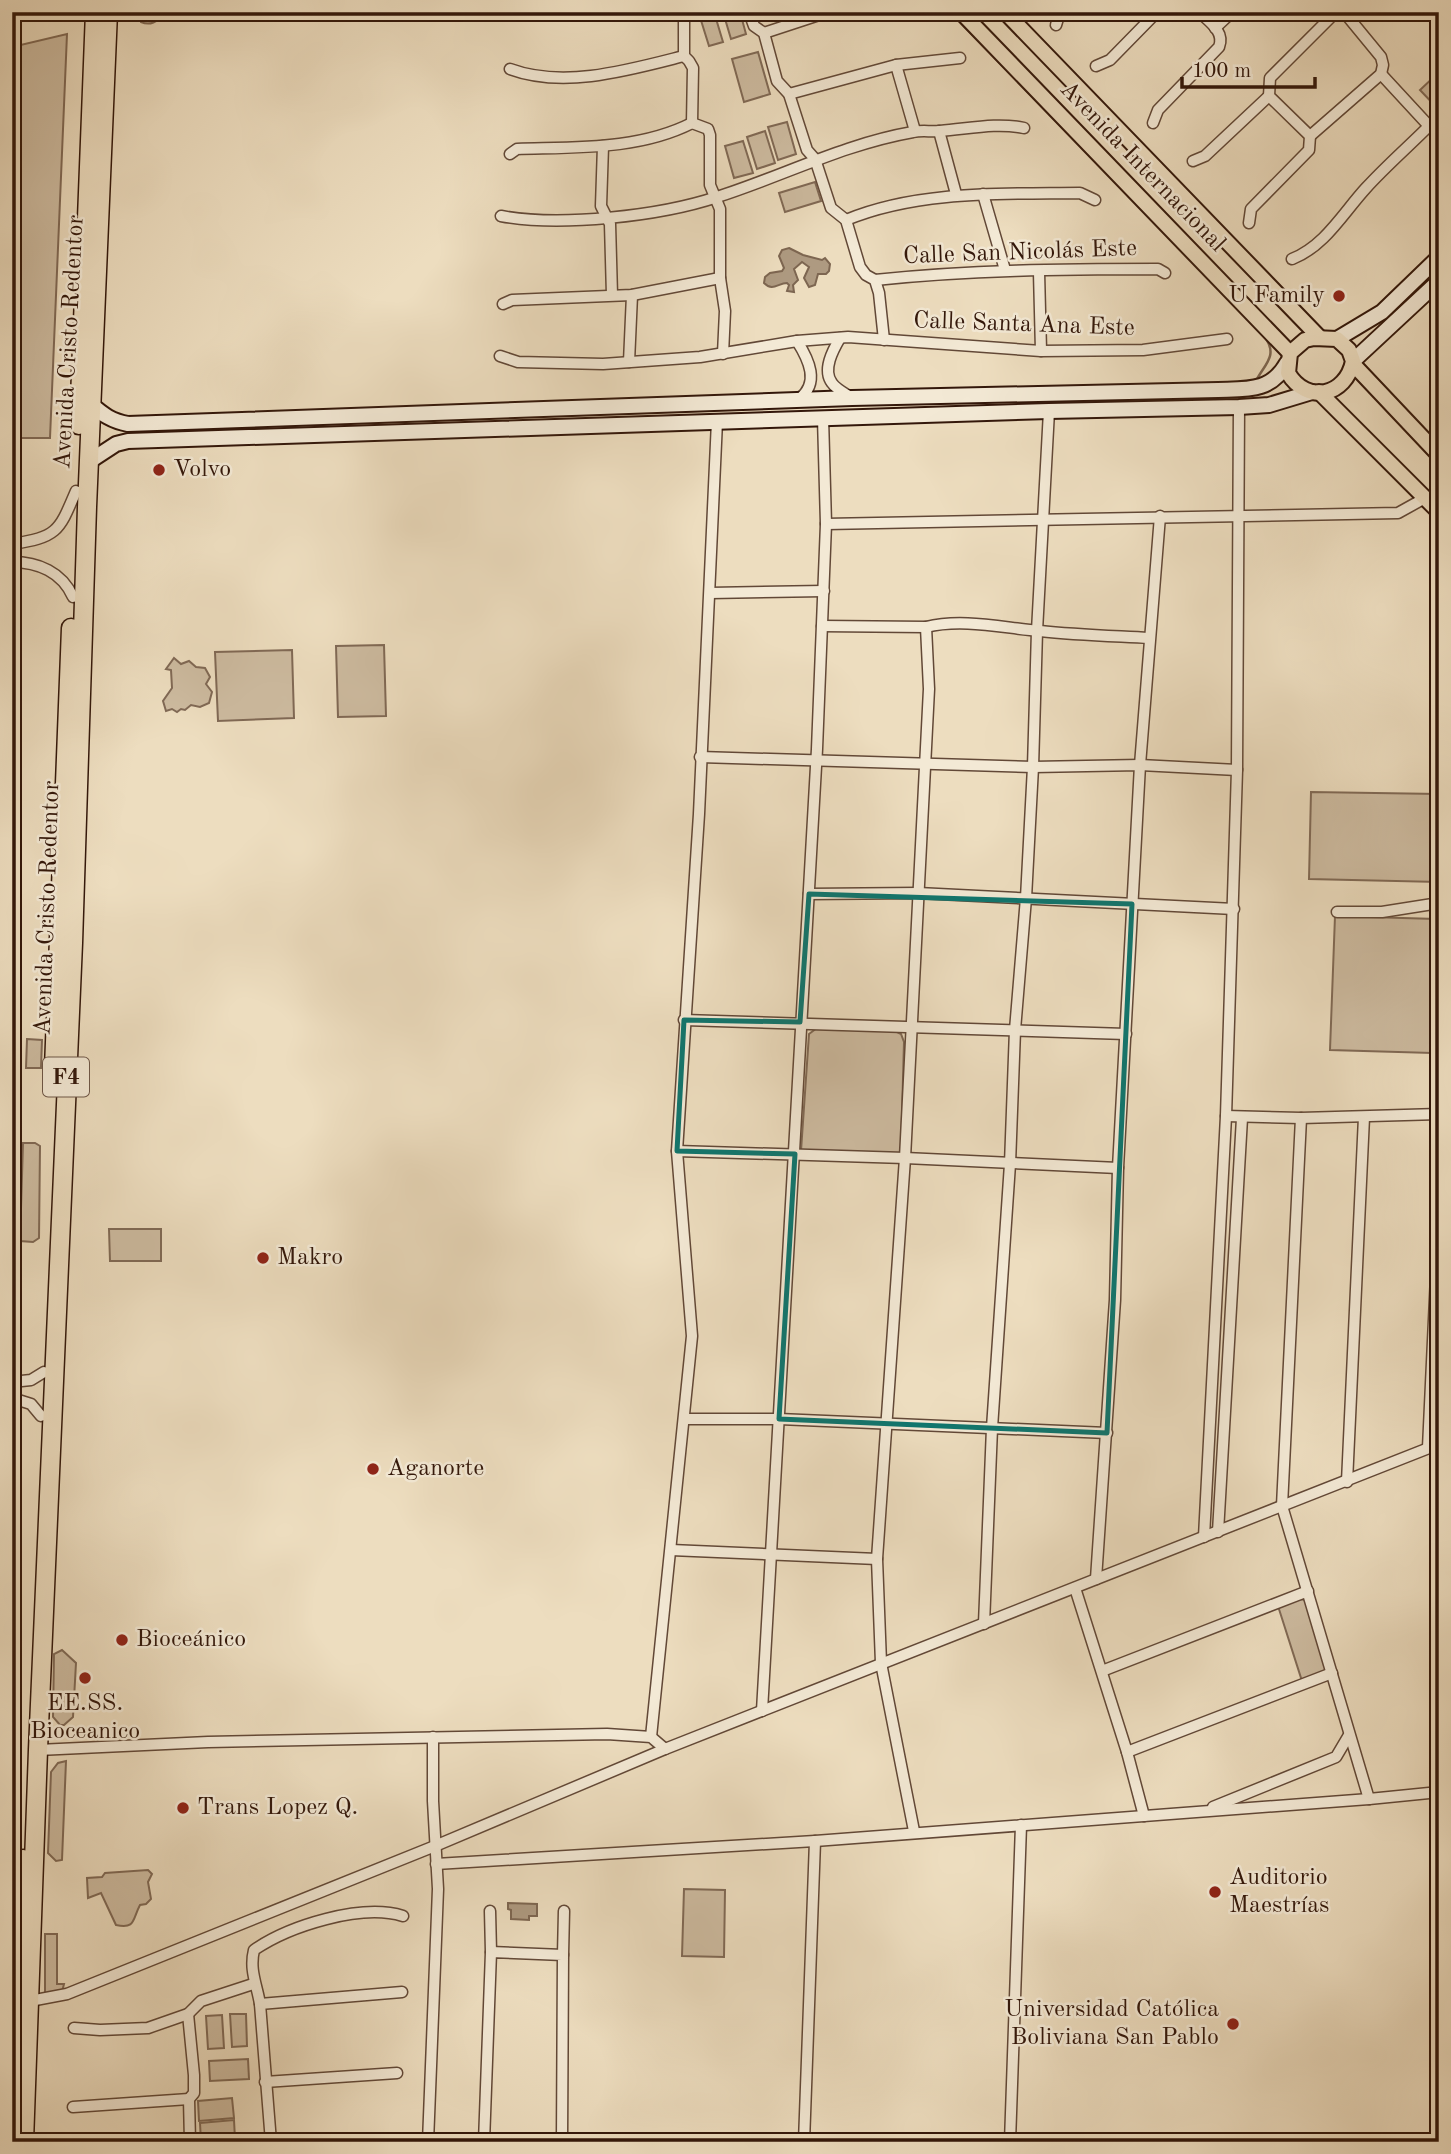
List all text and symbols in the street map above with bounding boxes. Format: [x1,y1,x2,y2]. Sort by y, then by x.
scale bar [1182,46,1314,90]
text: 100 m [1192,61,1251,82]
street label: Avenida Internacional [1055,77,1229,257]
street label: Avenida Cristo Redentor [51,214,89,470]
street label: Calle San Nicolás Este [903,237,1137,269]
place label: U Family [1228,284,1325,308]
marker: U Family [1331,288,1347,304]
street label: Calle Santa Ana Este [913,309,1135,341]
place label: Volvo [173,458,231,482]
marker: Volvo [151,462,167,478]
street label: Avenida Cristo Redentor [32,780,64,1036]
road number: F4 [43,1058,89,1096]
place label: Makro [277,1246,343,1270]
marker: Makro [255,1250,271,1266]
place label: Aganorte [387,1457,484,1481]
marker: Aganorte [365,1461,381,1477]
place label: Bioceánico [136,1628,246,1652]
marker: Bioceánico [114,1632,130,1648]
marker: EE.SS. Bioceanico [77,1670,93,1686]
place label: EE.SS. Bioceanico [30,1692,140,1744]
place label: Trans Lopez Q. [197,1796,358,1820]
marker: Trans Lopez Q. [175,1800,191,1816]
place label: Auditorio Maestrías [1229,1866,1329,1918]
marker: Auditorio Maestrías [1207,1884,1223,1900]
place label: Universidad Católica Boliviana San Pablo [1004,1998,1219,2050]
marker: Universidad Católica Boliviana San Pablo [1225,2016,1241,2032]

